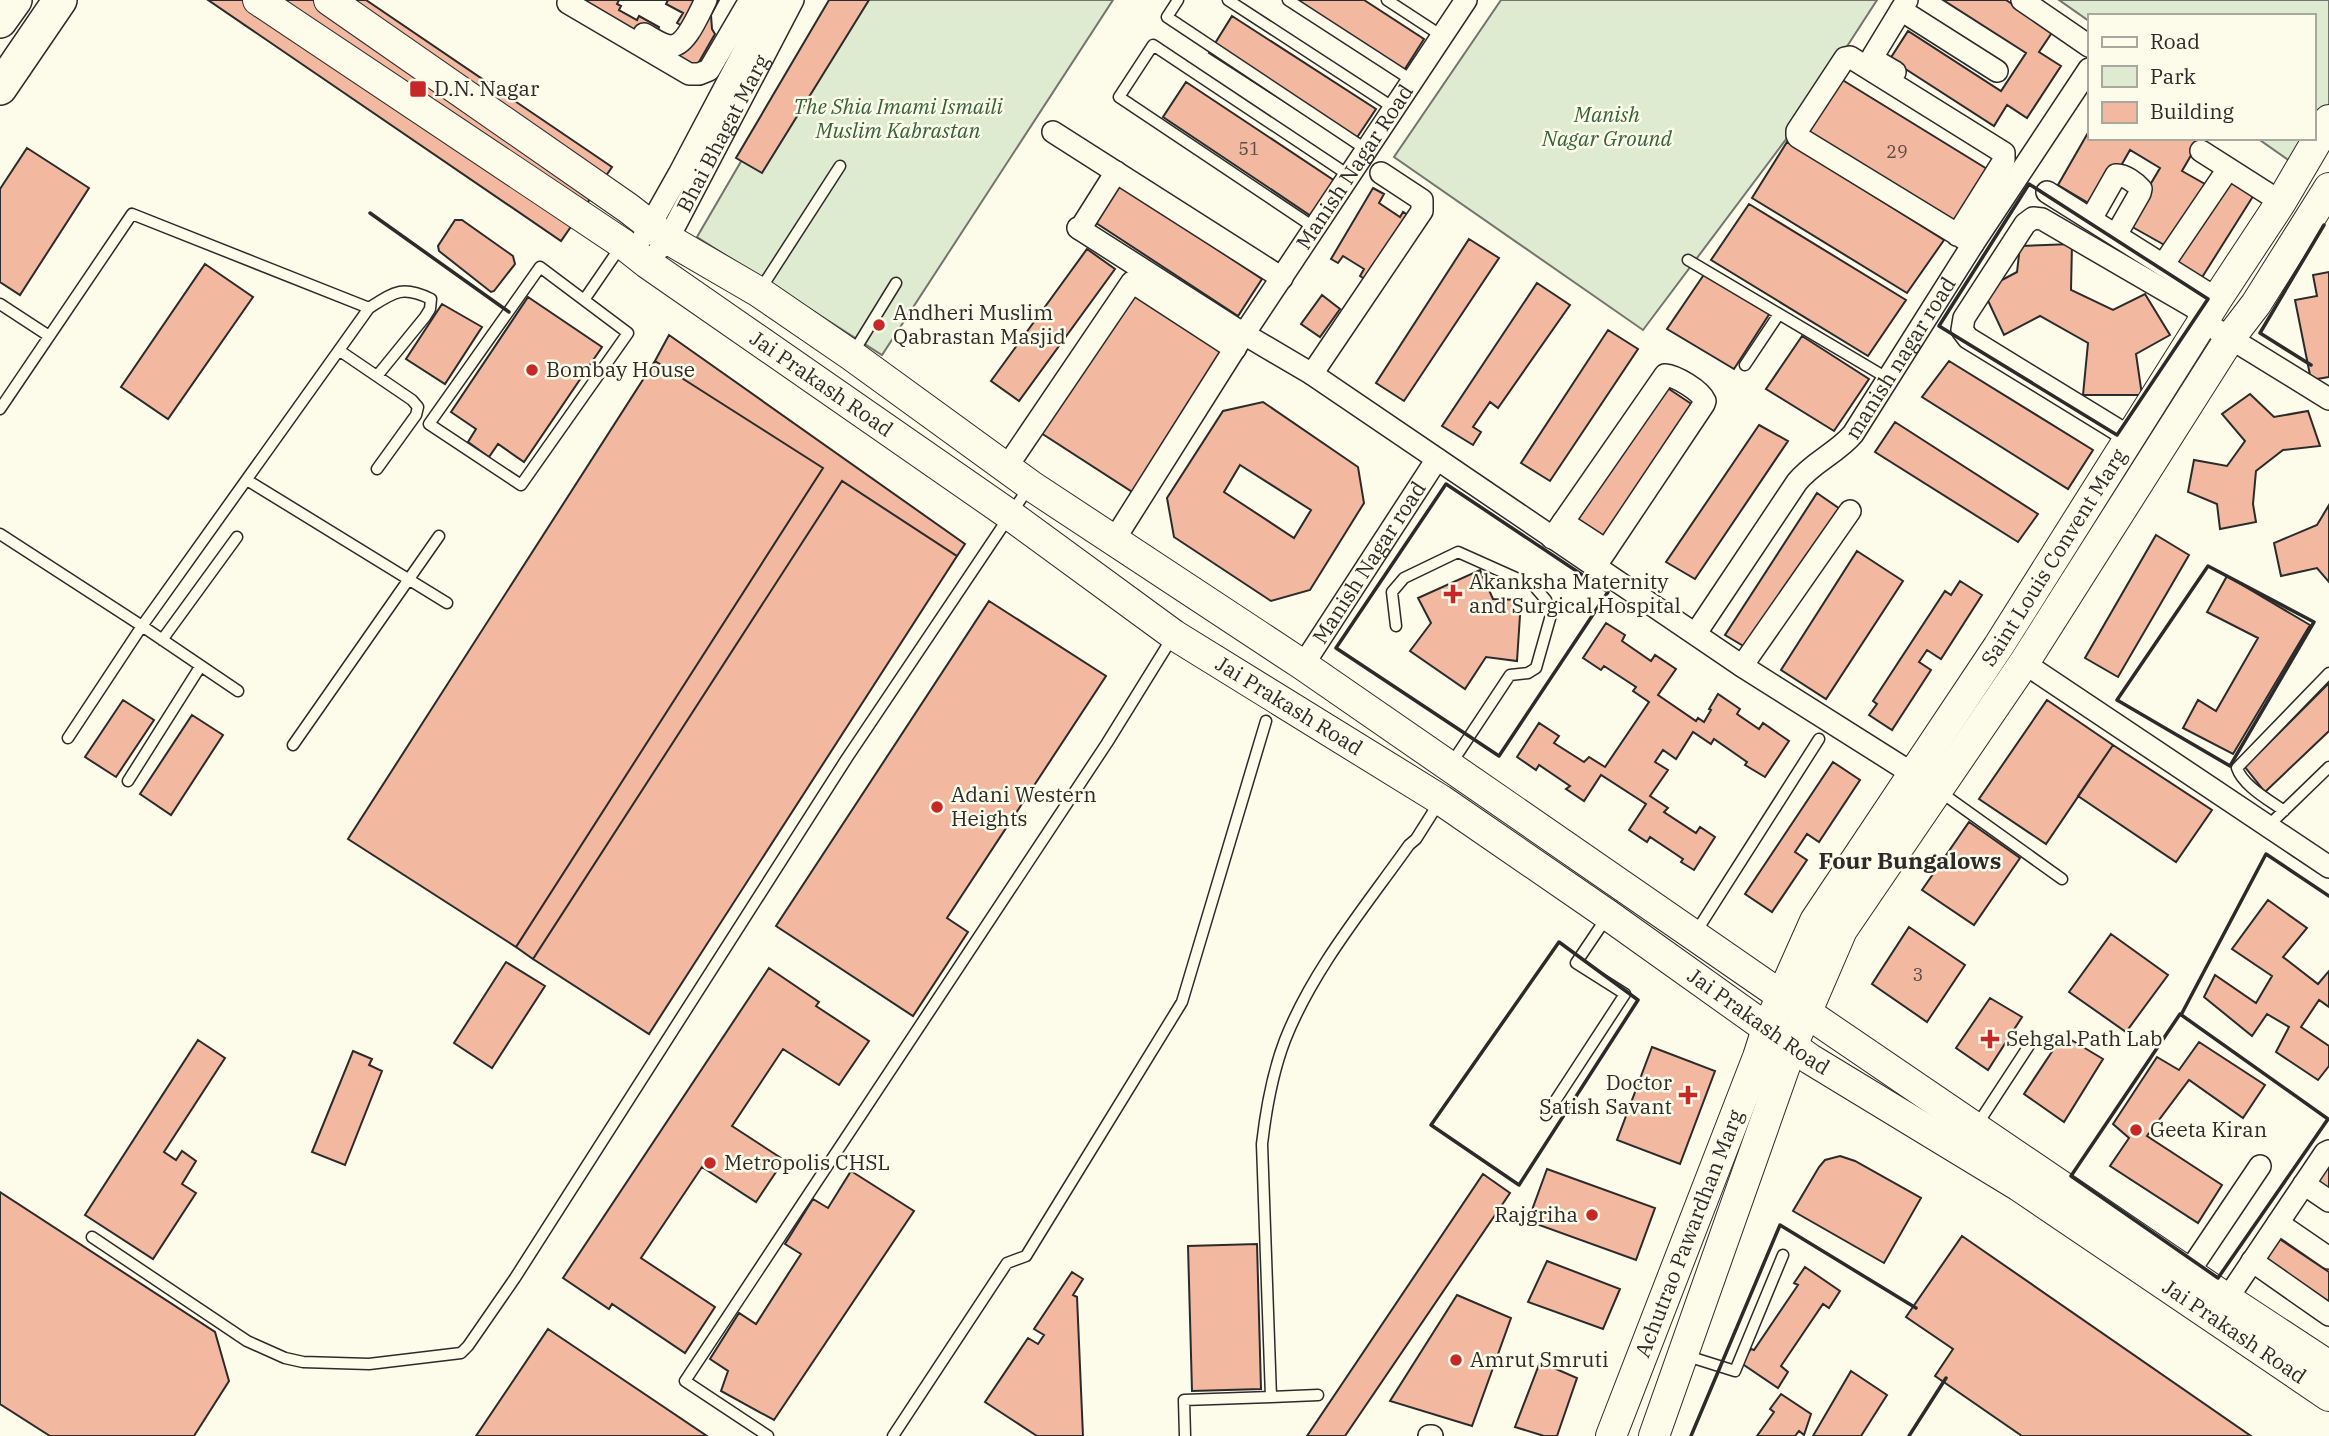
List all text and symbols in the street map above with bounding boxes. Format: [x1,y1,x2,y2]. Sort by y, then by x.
legend [2088,14,2315,140]
text: Road [2150,27,2200,55]
street label: Bhai Bhagat Marg [669,49,775,217]
text: Park [2150,62,2197,90]
place label: D.N. Nagar [434,74,540,102]
street label: Manish Nagar Road [1289,78,1419,255]
marker: D.N. Nagar [408,79,428,99]
park label: The Shia Imami Ismaili Muslim Kabrastan [793,92,1003,144]
text: Building [2150,97,2235,125]
park label: Manish Nagar Ground [1541,100,1672,152]
house number: 51 [1238,137,1260,160]
house number: 29 [1886,140,1908,163]
street label: manish nagar road [1838,271,1962,445]
place label: Andheri Muslim Qabrastan Masjid [893,298,1066,350]
marker: Andheri Muslim Qabrastan Masjid [871,317,887,333]
street label: Jai Prakash Road [745,324,899,443]
place label: Bombay House [546,355,695,383]
marker: Bombay House [524,362,540,378]
street label: Saint Louis Convent Marg [1974,443,2133,671]
street label: Manish Nagar road [1306,475,1432,649]
place label: Akanksha Maternity and Surgical Hospital [1469,567,1681,619]
marker: Akanksha Maternity and Surgical Hospital [1443,584,1463,604]
street label: Jai Prakash Road [1211,649,1369,761]
place label: Adani Western Heights [951,780,1097,832]
marker: Adani Western Heights [929,799,945,815]
district label: Four Bungalows [1819,845,2001,875]
street label: Jai Prakash Road [1682,961,1836,1081]
house number: 3 [1913,963,1923,986]
place label: Sehgal Path Lab [2006,1024,2162,1052]
marker: Sehgal Path Lab [1980,1029,2000,1049]
place label: Doctor Satish Savant [1539,1068,1673,1120]
marker: Doctor Satish Savant [1678,1085,1698,1105]
street label: Achutrao Pawardhan Marg [1628,1105,1749,1361]
place label: Geeta Kiran [2150,1115,2267,1143]
marker: Geeta Kiran [2128,1122,2144,1138]
place label: Metropolis CHSL [724,1148,890,1176]
marker: Metropolis CHSL [702,1155,718,1171]
place label: Rajgriha [1494,1200,1578,1228]
marker: Rajgriha [1584,1207,1600,1223]
street label: Jai Prakash Road [2157,1272,2312,1390]
place label: Amrut Smruti [1470,1345,1609,1373]
marker: Amrut Smruti [1448,1352,1464,1368]

